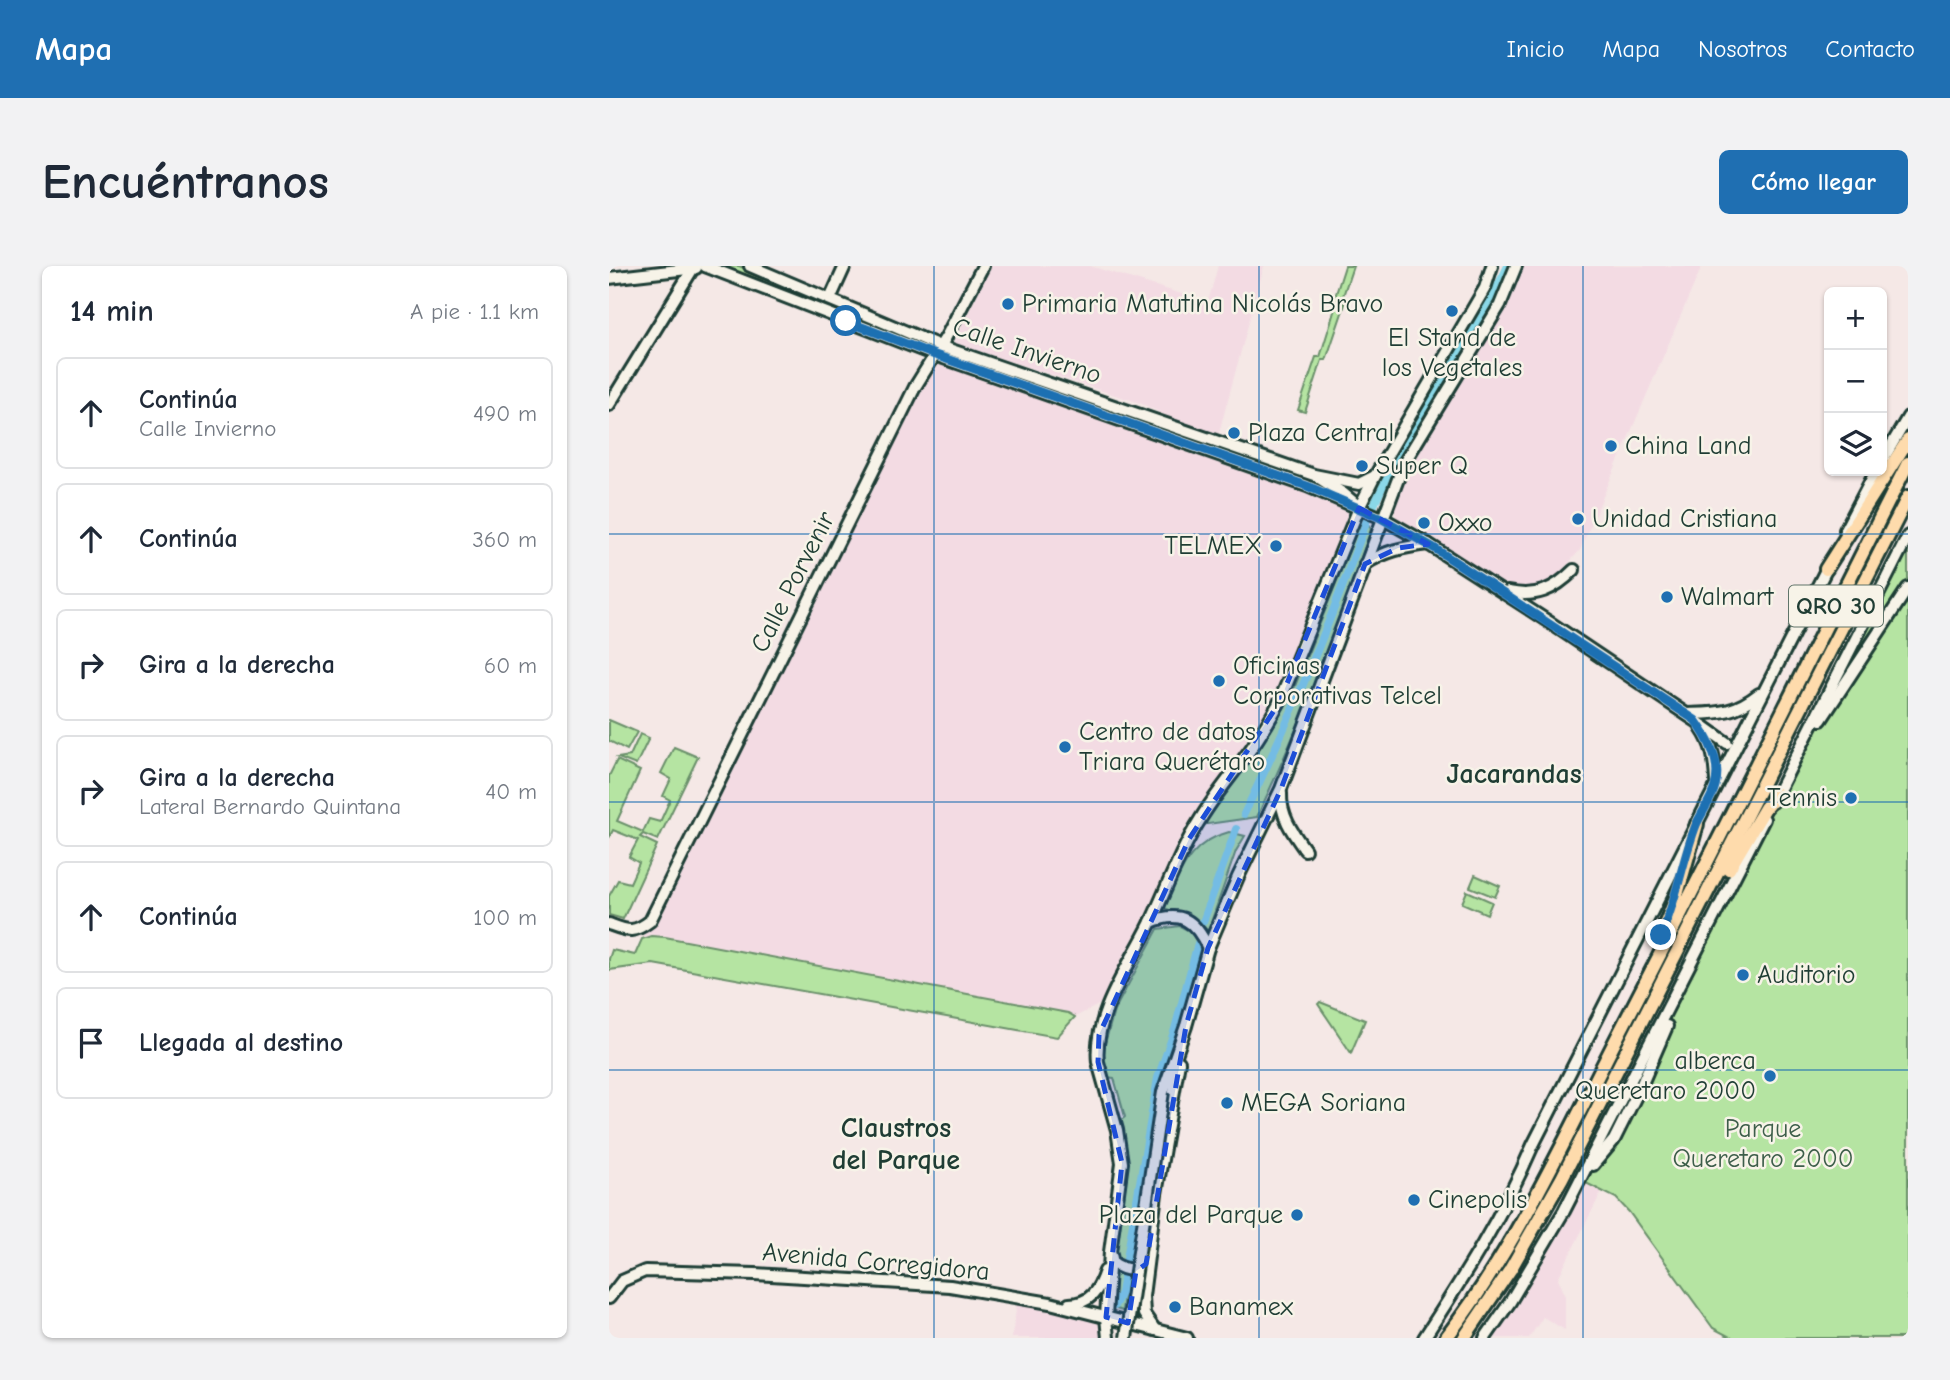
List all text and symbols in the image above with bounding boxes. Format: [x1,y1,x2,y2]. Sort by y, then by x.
text: Mapa [35,30,112,68]
text: Inicio [1507,35,1564,63]
text: Mapa [1602,35,1660,63]
text: Nosotros [1698,35,1787,63]
text: Contacto [1825,35,1915,63]
button: Cómo llegar [1719,150,1908,214]
text: Encuéntranos [42,154,329,210]
map controls [1824,287,1887,476]
button: + [1824,287,1887,350]
place label: Primaria Matutina Nicolás Bravo [1022,289,1383,319]
text: 14 min [70,294,154,329]
marker: Primaria Matutina Nicolás Bravo [1000,296,1016,312]
text: A pie · 1.1 km [410,298,539,325]
marker: El Stand de los Vegetales [1444,303,1460,319]
route start [830,305,861,336]
street label: Calle Invierno [949,312,1105,390]
place label: El Stand de los Vegetales [1382,323,1522,383]
button: − [1824,350,1887,413]
text: Continúa [139,385,238,415]
icon: ahead [72,394,110,432]
text: 490 m [473,400,537,427]
button: layers [1824,413,1887,476]
text: Calle Invierno [139,415,276,442]
place label: Plaza Central [1248,418,1394,448]
marker: Plaza Central [1226,425,1242,441]
place label: China Land [1625,431,1751,461]
marker: China Land [1603,438,1619,454]
place label: Super Q [1376,451,1468,481]
marker: Super Q [1354,458,1370,474]
place label: Unidad Cristiana [1592,504,1777,534]
street label: Calle Porvenir [745,506,842,657]
place label: Oxxo [1438,508,1493,538]
marker: Unidad Cristiana [1570,511,1586,527]
marker: Oxxo [1416,515,1432,531]
icon: ahead [72,520,110,558]
text: Continúa [139,524,238,554]
text: 360 m [472,526,537,553]
place label: TELMEX [1164,531,1262,561]
marker: TELMEX [1268,538,1284,554]
place label: Walmart [1681,582,1775,612]
road number: QRO 30 [1789,586,1883,626]
marker: Walmart [1659,589,1675,605]
icon: right [72,646,110,684]
text: Gira a la derecha [139,650,335,680]
place label: Oficinas Corporativas Telcel [1233,651,1442,711]
text: 60 m [484,652,537,679]
marker: Oficinas Corporativas Telcel [1211,673,1227,689]
place label: Centro de datos Triara Querétaro [1079,717,1265,777]
marker: Centro de datos Triara Querétaro [1057,739,1073,755]
district label: Jacarandas [1446,758,1582,790]
text: Gira a la derecha [139,763,335,793]
icon: right [72,772,110,810]
text: 40 m [485,778,537,805]
place label: Tennis [1767,783,1837,813]
marker: Tennis [1843,790,1859,806]
text: Lateral Bernardo Quintana [139,793,401,820]
icon: ahead [72,898,110,936]
text: Continúa [139,902,238,932]
text: 100 m [473,904,537,931]
route end [1645,919,1676,950]
place label: Auditorio [1757,960,1856,990]
marker: Auditorio [1735,967,1751,983]
icon: arrive [72,1024,110,1062]
text: Llegada al destino [139,1028,343,1058]
place label: alberca Queretaro 2000 [1575,1046,1756,1106]
marker: alberca Queretaro 2000 [1762,1068,1778,1084]
place label: MEGA Soriana [1241,1088,1406,1118]
marker: MEGA Soriana [1219,1095,1235,1111]
district label: Claustros del Parque [832,1112,960,1176]
park label: Parque Queretaro 2000 [1672,1114,1854,1174]
place label: Cinepolis [1428,1185,1527,1215]
marker: Cinepolis [1406,1192,1422,1208]
place label: Plaza del Parque [1099,1200,1283,1230]
marker: Plaza del Parque [1289,1207,1305,1223]
street label: Avenida Corregidora [761,1237,991,1287]
place label: Banamex [1189,1292,1294,1322]
marker: Banamex [1167,1299,1183,1315]

